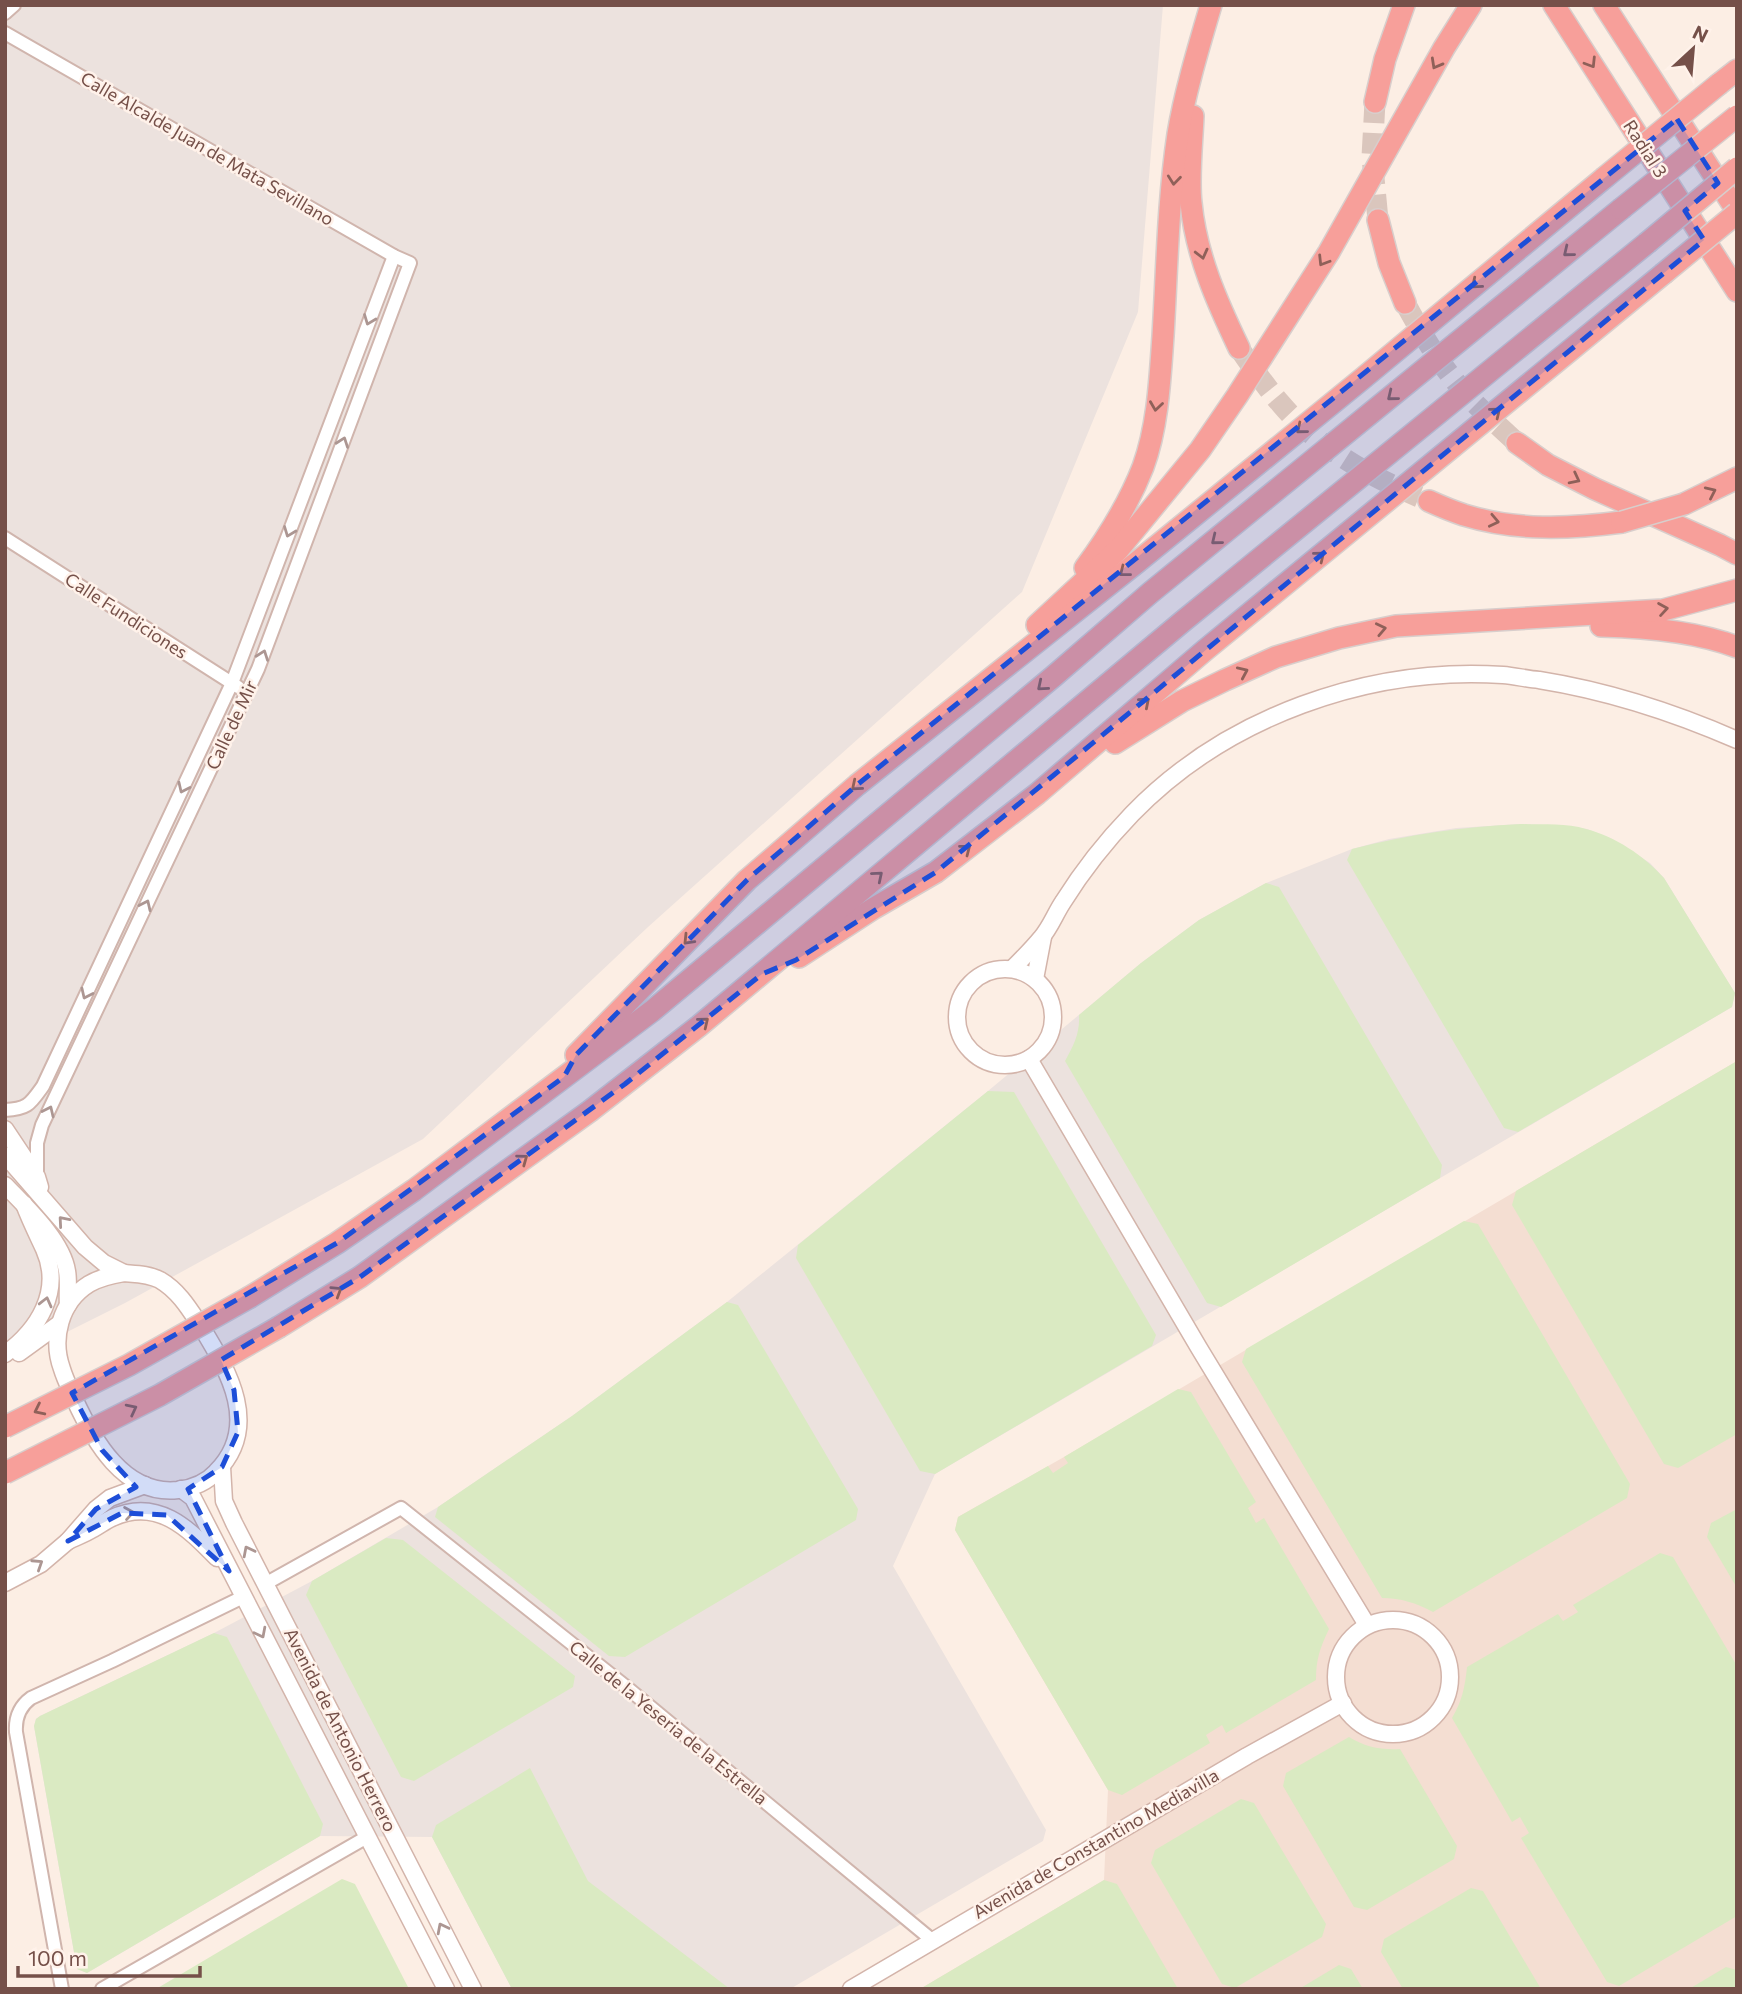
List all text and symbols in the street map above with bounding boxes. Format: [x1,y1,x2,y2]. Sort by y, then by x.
north arrow [1658,14,1728,84]
text: N [1689,20,1712,47]
one-way arrow [1582,55,1595,68]
one-way arrow [1431,56,1444,69]
street label: Calle Alcalde Juan de Mata Sevillano [77,66,338,230]
street label: Radial 3 [1619,116,1673,181]
one-way arrow [1167,174,1182,185]
one-way arrow [1564,244,1577,256]
one-way arrow [1194,248,1208,260]
one-way arrow [1319,254,1332,267]
one-way arrow [1472,276,1485,288]
one-way arrow [364,313,378,325]
one-way arrow [1387,387,1399,400]
one-way arrow [1149,400,1164,412]
one-way arrow [1488,407,1500,420]
one-way arrow [1296,420,1308,433]
one-way arrow [335,436,349,448]
one-way arrow [1568,470,1580,484]
one-way arrow [1704,486,1716,500]
one-way arrow [1488,513,1500,528]
one-way arrow [283,526,297,538]
one-way arrow [1211,531,1223,544]
one-way arrow [1311,552,1324,564]
one-way arrow [1119,564,1132,576]
street label: Calle Fundiciones [61,567,192,663]
one-way arrow [1657,602,1669,617]
one-way arrow [1375,623,1387,637]
one-way arrow [255,649,269,661]
one-way arrow [1236,666,1248,680]
street label: Calle de Mir [201,676,261,773]
one-way arrow [1037,678,1049,691]
one-way arrow [1137,698,1150,710]
one-way arrow [851,778,864,790]
one-way arrow [177,780,191,793]
one-way arrow [958,845,971,858]
one-way arrow [870,872,883,884]
one-way arrow [138,900,152,912]
one-way arrow [684,932,697,945]
one-way arrow [81,987,95,999]
one-way arrow [695,1018,708,1030]
one-way arrow [41,1106,55,1118]
one-way arrow [515,1155,527,1168]
one-way arrow [59,1216,71,1229]
one-way arrow [330,1287,343,1300]
one-way arrow [38,1296,52,1308]
one-way arrow [33,1402,46,1416]
one-way arrow [125,1403,137,1417]
one-way arrow [123,1506,135,1521]
one-way arrow [243,1546,257,1558]
one-way arrow [30,1560,43,1573]
street label: Avenida de Antonio Herrero [280,1624,402,1835]
one-way arrow [253,1626,267,1639]
street label: Calle de la Yeseria de la Estrella [565,1636,772,1809]
street label: Avenida de Constantino Mediavilla [969,1764,1222,1923]
one-way arrow [436,1923,450,1935]
scale bar [18,1934,200,1978]
text: 100 m [28,1945,87,1970]

